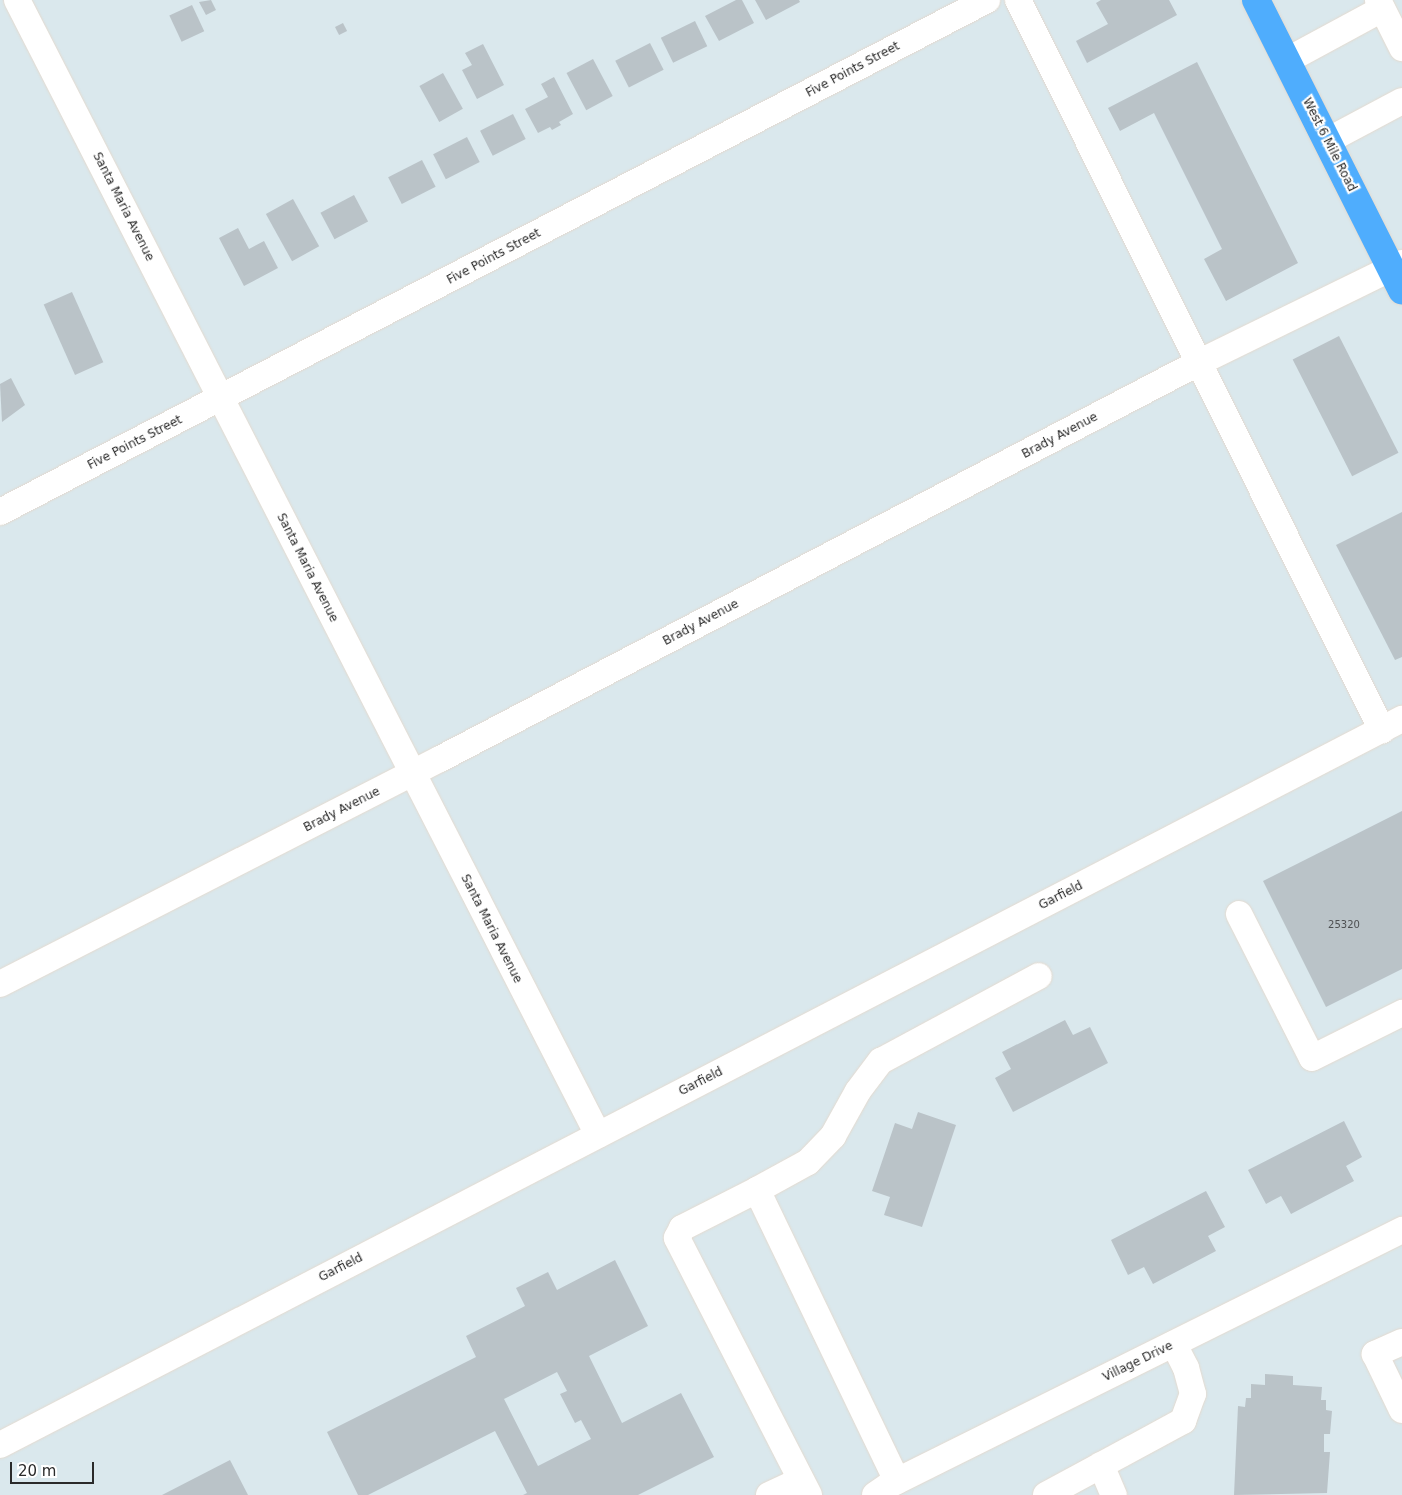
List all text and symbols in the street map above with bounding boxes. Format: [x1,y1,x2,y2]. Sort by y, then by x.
street label: Five Points Street [804,39,902,101]
street label: West 6 Mile Road [1299,96,1359,194]
street label: Santa Maria Avenue [89,150,157,264]
street label: Five Points Street [445,226,543,288]
street label: Brady Avenue [1020,410,1100,462]
street label: Five Points Street [85,413,185,473]
street label: Santa Maria Avenue [273,511,341,625]
street label: Brady Avenue [661,597,741,649]
street label: Brady Avenue [301,785,383,835]
street label: Santa Maria Avenue [457,872,525,986]
street label: Garfield [1037,879,1085,913]
house number: 25320 [1328,919,1360,931]
street label: Garfield [677,1065,725,1099]
street label: Garfield [317,1251,365,1285]
street label: Village Drive [1101,1339,1175,1385]
scale bar [12,1452,96,1484]
text: 20 m [18,1462,56,1480]

